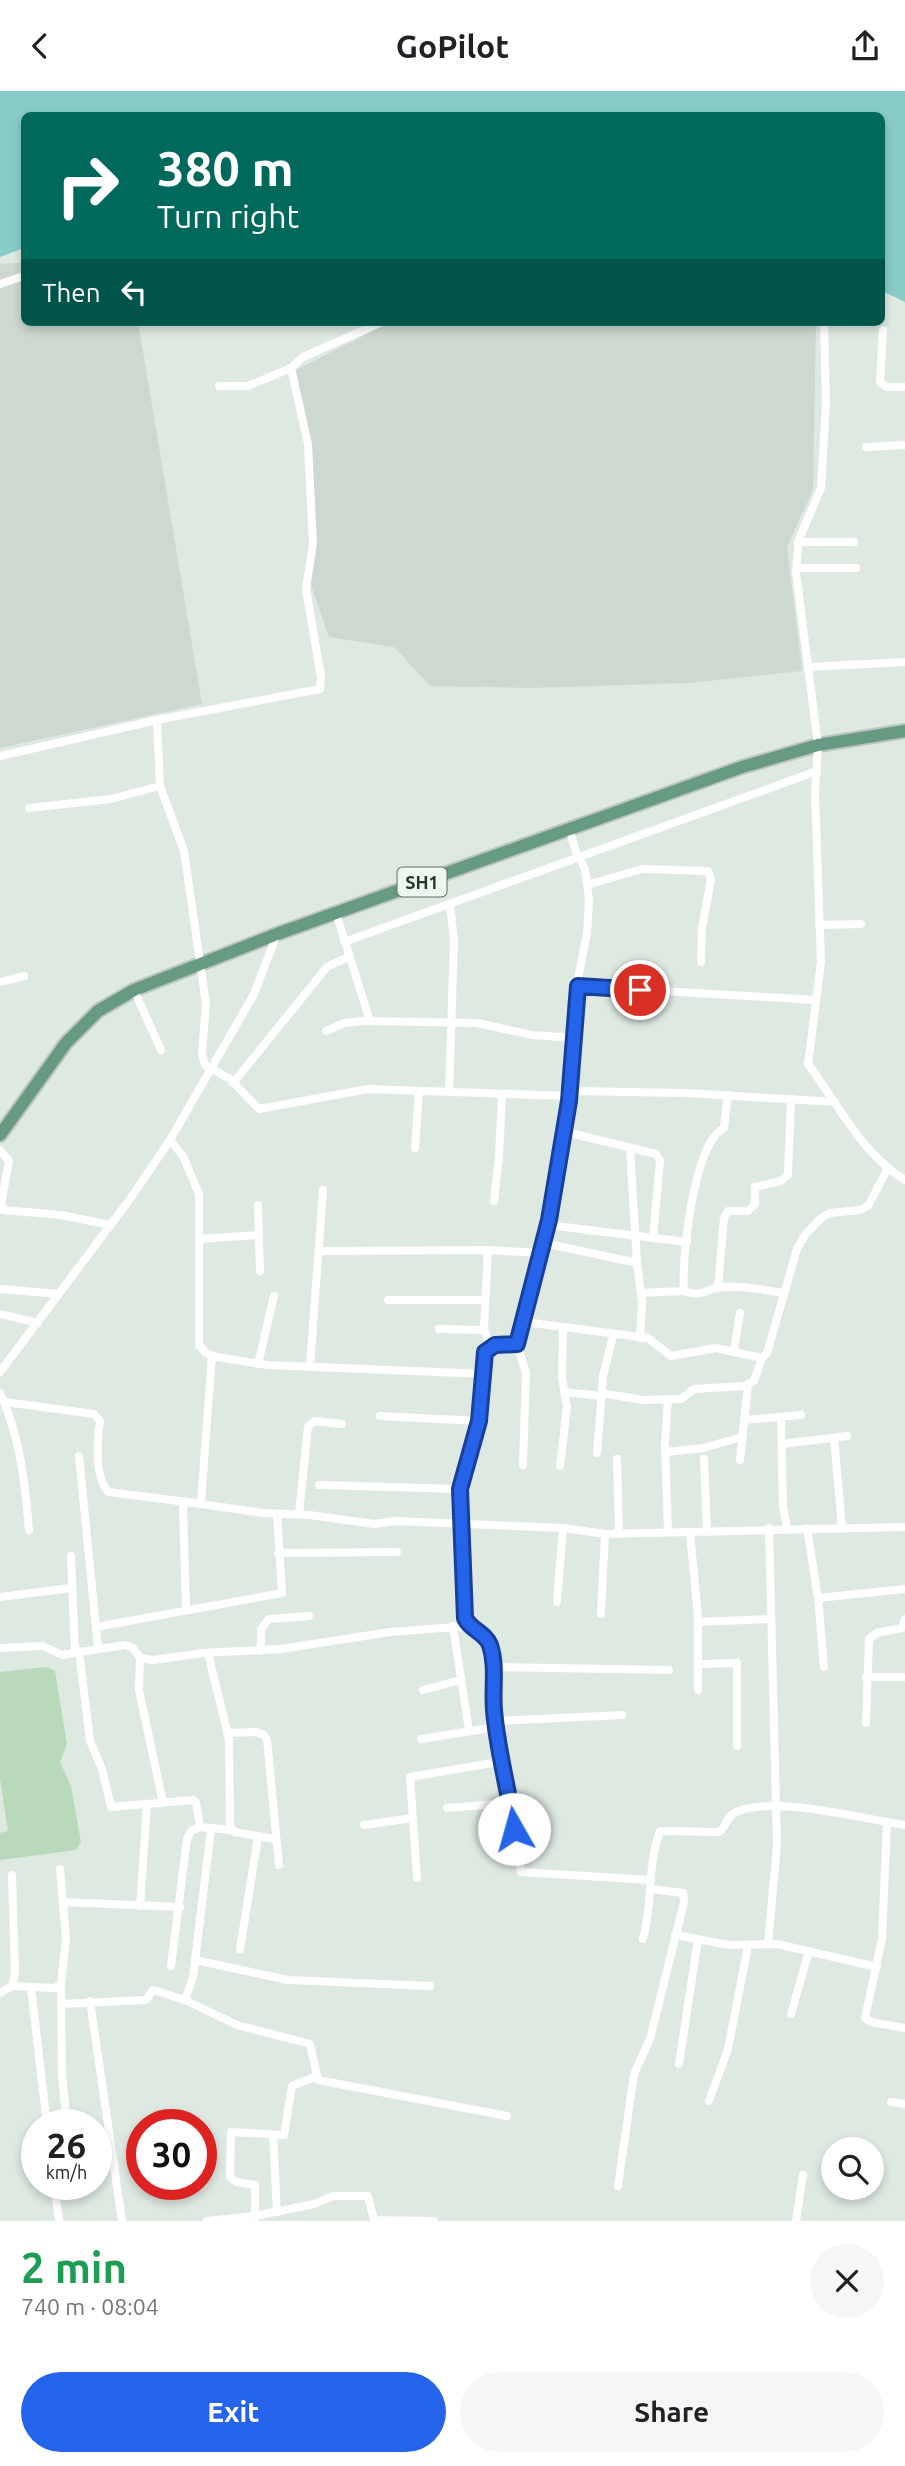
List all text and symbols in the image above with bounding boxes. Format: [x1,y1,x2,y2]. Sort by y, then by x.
icon: back [21,27,59,65]
icon: share [846,27,884,65]
text: GoPilot [396,28,509,64]
icon: right [42,140,133,231]
text: 380 m [157,140,294,195]
text: Turn right [157,198,299,234]
icon: left [115,273,153,311]
text: Then [42,278,101,307]
road number: SH1 [398,867,446,897]
pin [610,960,670,1020]
icon: arrive [621,971,659,1009]
position arrow [477,1792,551,1866]
speed limit sign: 30 [126,2109,217,2200]
text: 26 [47,2125,86,2165]
map controls [821,2137,884,2200]
button: search [821,2137,884,2200]
text: km/h [46,2162,87,2182]
text: 2 min [21,2244,127,2291]
button: close [810,2244,884,2318]
text: 740 m · 08:04 [21,2294,159,2319]
button: Exit [21,2372,446,2452]
button: Share [460,2372,884,2452]

